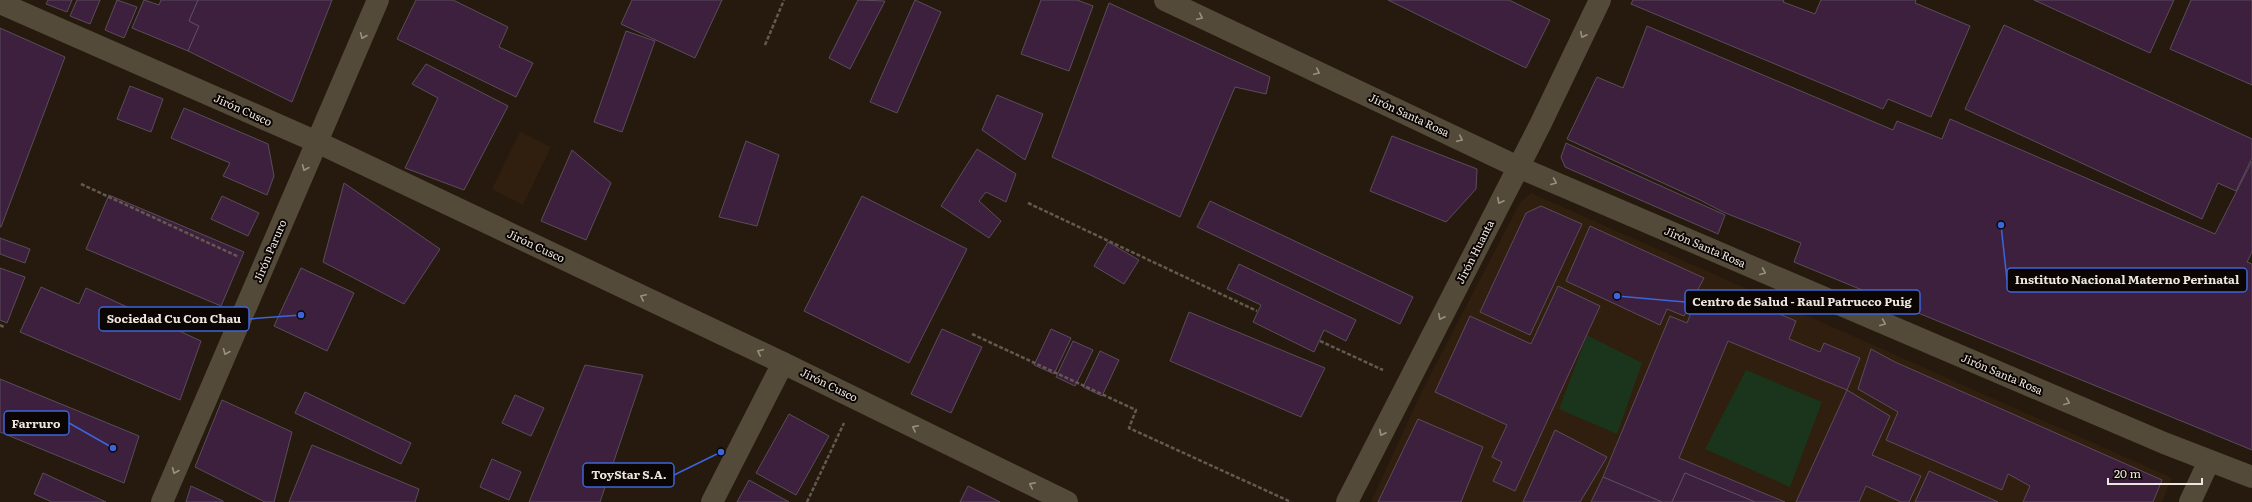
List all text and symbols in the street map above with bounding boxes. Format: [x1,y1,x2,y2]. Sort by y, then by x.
one-way arrow [1195,12,1203,20]
one-way arrow [1580,31,1588,38]
one-way arrow [359,32,367,39]
one-way arrow [1313,67,1321,75]
street label: Jirón Santa Rosa [1367,88,1452,140]
street label: Jirón Cusco [212,89,275,129]
one-way arrow [1456,134,1464,142]
one-way arrow [302,164,310,171]
one-way arrow [1549,177,1557,185]
one-way arrow [1497,197,1505,205]
street label: Jirón Paruro [249,217,289,284]
street label: Jirón Huanta [1451,217,1497,286]
street label: Jirón Santa Rosa [1662,222,1749,270]
street label: Jirón Cusco [505,225,568,265]
one-way arrow [1759,267,1767,275]
callout: Instituto Nacional Materno Perinatal [2007,268,2247,292]
text: Instituto Nacional Materno Perinatal [2015,270,2240,288]
callout: Centro de Salud - Raul Patrucco Puig [1685,290,1920,314]
text: Centro de Salud - Raul Patrucco Puig [1692,292,1913,310]
one-way arrow [640,294,647,302]
callout: Sociedad Cu Con Chau [99,307,249,331]
text: Sociedad Cu Con Chau [107,309,241,327]
one-way arrow [1438,313,1446,320]
one-way arrow [1878,318,1886,326]
one-way arrow [223,347,231,355]
one-way arrow [757,349,765,357]
street label: Jirón Santa Rosa [1959,349,2046,397]
street label: Jirón Cusco [798,363,861,405]
one-way arrow [2062,397,2070,405]
callout: Farruro [4,411,69,435]
text: Farruro [12,414,61,432]
one-way arrow [912,425,919,433]
one-way arrow [1380,429,1387,436]
scale bar [2108,460,2202,486]
callout: ToyStar S.A. [583,463,674,487]
text: 20 m [2114,464,2141,482]
text: ToyStar S.A. [591,465,667,483]
one-way arrow [172,467,180,474]
one-way arrow [1028,482,1036,490]

